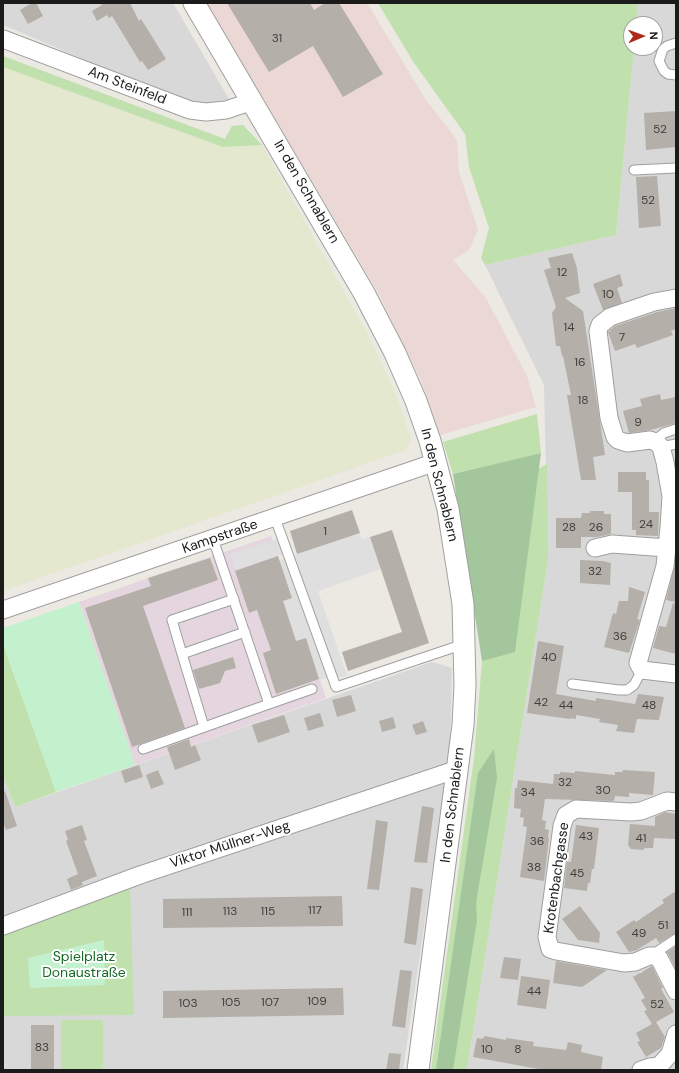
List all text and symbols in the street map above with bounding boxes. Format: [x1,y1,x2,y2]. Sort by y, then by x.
north arrow [623,16,663,56]
text: N [647,31,661,40]
house number: 31 [272,32,282,46]
street label: Am Steinfeld [85,63,169,109]
house number: 52 [653,123,667,137]
street label: In den Schnablern [270,137,342,247]
house number: 52 [641,194,655,208]
house number: 12 [557,266,567,280]
house number: 10 [602,288,614,302]
house number: 14 [563,321,575,335]
house number: 7 [619,331,625,345]
house number: 16 [574,356,586,370]
house number: 18 [577,394,589,408]
house number: 9 [634,416,642,430]
street label: In den Schnablern [417,426,461,544]
street label: Kampstraße [180,516,260,558]
house number: 24 [639,518,653,532]
house number: 28 [562,521,576,535]
house number: 26 [589,521,603,535]
house number: 1 [323,525,327,539]
house number: 32 [588,565,602,579]
house number: 36 [613,630,627,644]
house number: 40 [541,651,557,665]
house number: 42 [534,696,548,710]
house number: 44 [559,699,573,713]
house number: 48 [642,699,656,713]
street label: In den Schnablern [438,746,468,864]
house number: 32 [558,776,572,790]
house number: 30 [595,784,611,798]
house number: 34 [521,786,535,800]
street label: Viktor Müllner-Weg [168,818,292,872]
street label: Krotenbachgasse [541,821,573,935]
house number: 43 [579,830,593,844]
house number: 41 [635,832,647,846]
house number: 36 [530,835,544,849]
house number: 38 [527,861,541,875]
house number: 45 [570,867,584,881]
house number: 117 [308,904,322,918]
house number: 113 [223,905,237,919]
house number: 115 [261,905,275,919]
house number: 111 [181,906,193,920]
house number: 51 [657,919,669,933]
house number: 49 [632,927,646,941]
park label: Spielplatz Donaustraße [42,949,126,982]
house number: 44 [527,985,541,999]
house number: 109 [307,995,327,1009]
house number: 105 [221,996,241,1010]
house number: 107 [261,996,279,1010]
house number: 103 [178,997,198,1011]
house number: 52 [650,998,664,1012]
house number: 83 [35,1041,49,1055]
house number: 10 [481,1043,493,1057]
house number: 8 [514,1043,522,1057]

